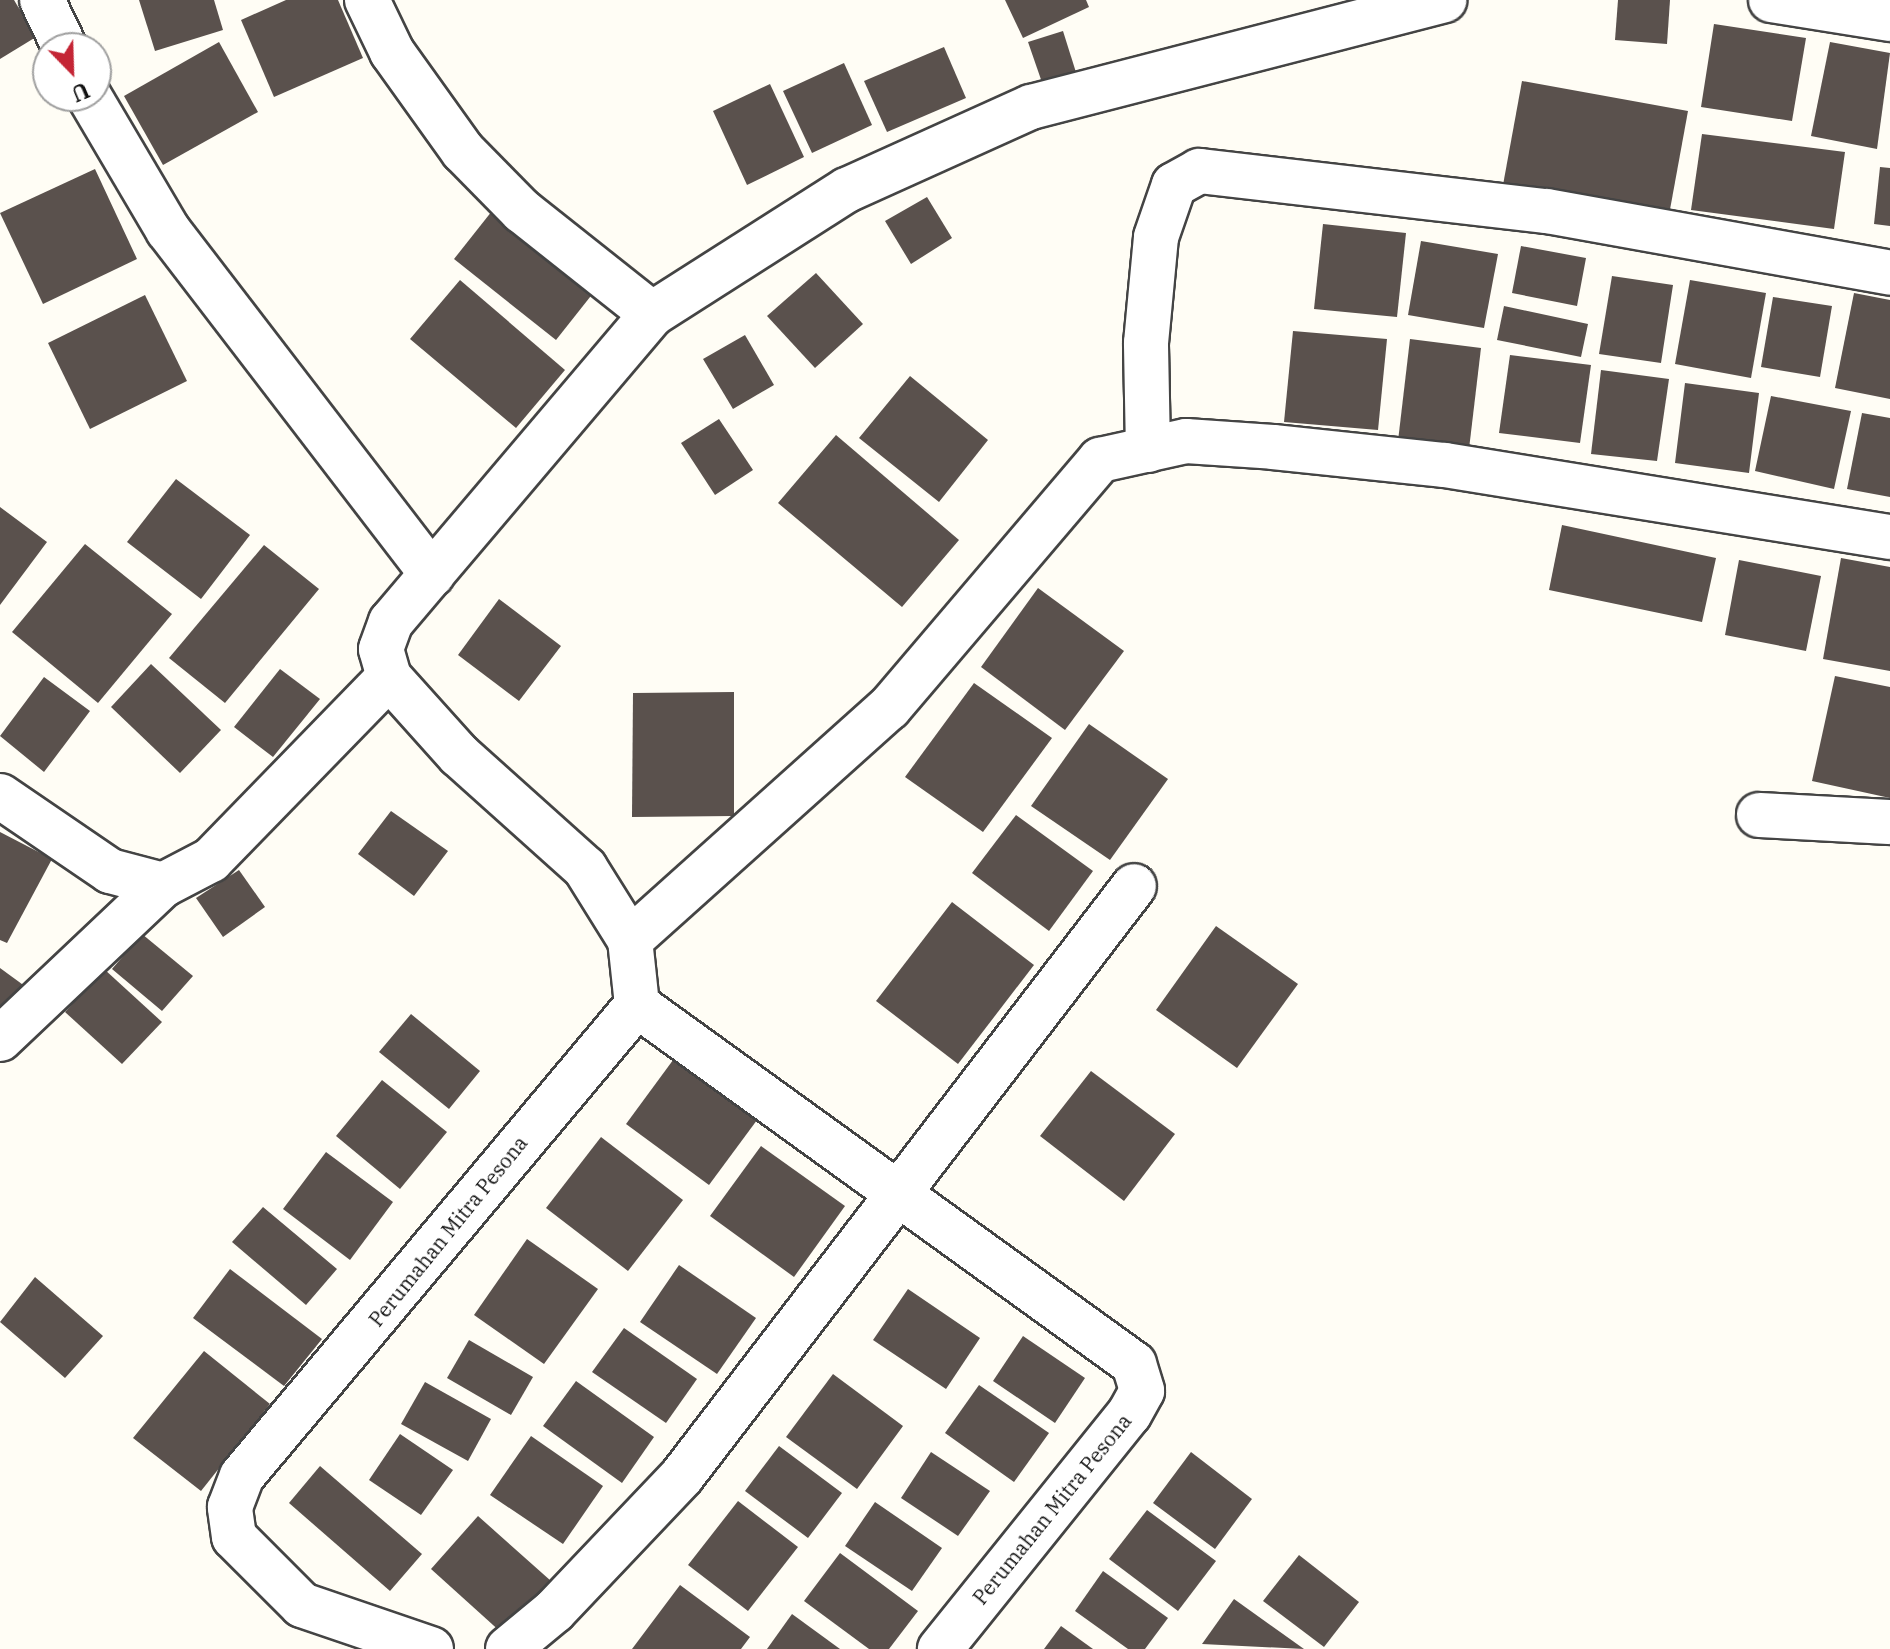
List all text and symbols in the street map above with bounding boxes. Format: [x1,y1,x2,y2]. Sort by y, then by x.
north arrow [32,32,112,112]
text: U [67,76,94,109]
street label: Perumahan Mitra Pesona [364,1131,532,1331]
street label: Perumahan Mitra Pesona [968,1409,1136,1609]

